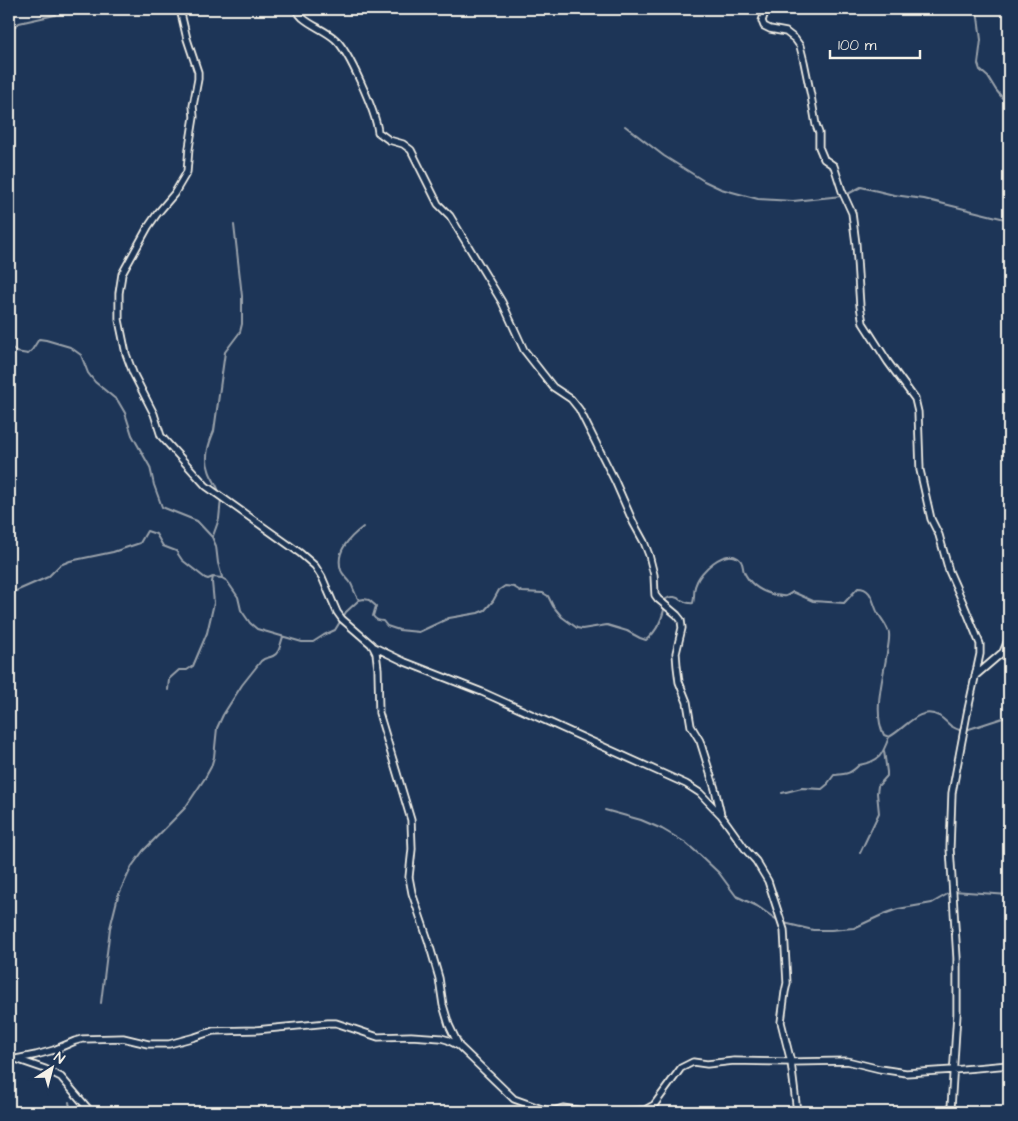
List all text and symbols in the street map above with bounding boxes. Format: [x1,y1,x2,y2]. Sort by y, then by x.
scale bar [830,28,920,60]
text: 100 m [838,35,877,56]
north arrow [28,1044,78,1094]
text: N [50,1048,69,1069]

